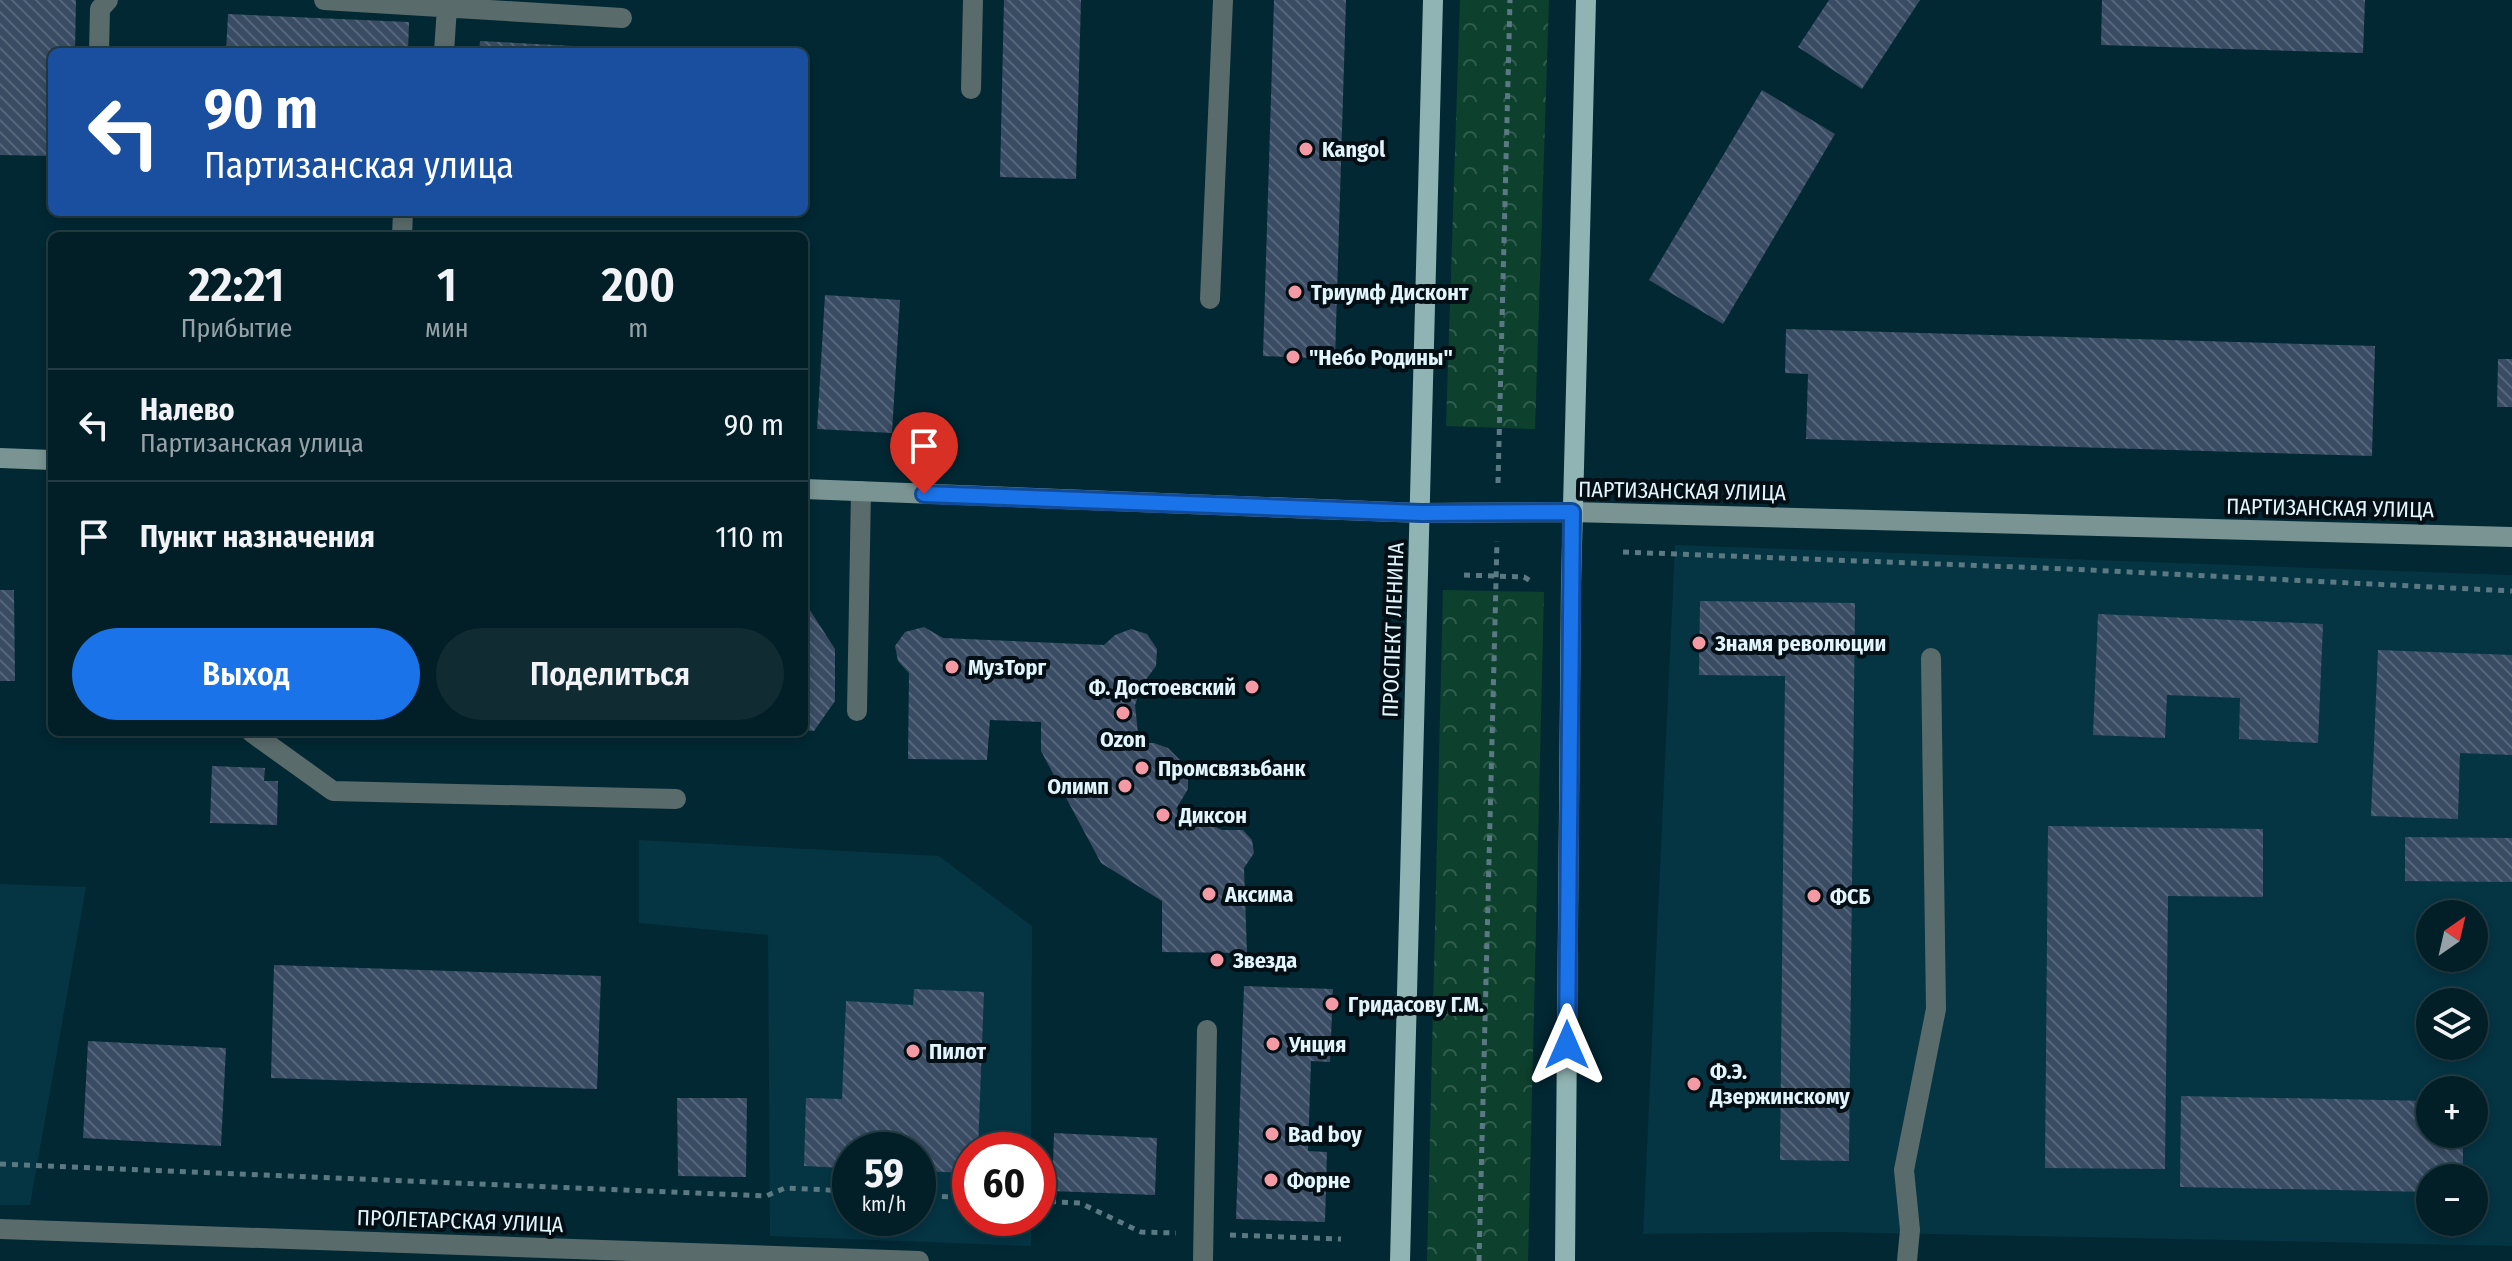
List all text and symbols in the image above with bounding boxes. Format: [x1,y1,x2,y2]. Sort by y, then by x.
text: 90 m [204,76,318,143]
icon: left [72,80,176,184]
place label: Kangol [1322,136,1386,163]
marker: Kangol [1297,140,1315,158]
text: Партизанская улица [204,144,514,188]
text: 22:21 [189,256,285,314]
text: 1 [437,256,457,314]
text: 200 [601,256,675,314]
place label: Триумф Дисконт [1311,279,1469,306]
marker: Триумф Дисконт [1286,283,1304,301]
text: Прибытие [181,313,292,344]
text: мин [425,313,469,344]
text: m [628,313,648,344]
place label: "Небо Родины" [1309,344,1453,371]
marker: "Небо Родины" [1284,348,1302,366]
text: Налево [140,392,235,428]
icon: left [72,403,116,447]
text: 90 m [724,407,784,443]
pin [890,412,958,494]
icon: arrive [902,424,946,468]
text: Партизанская улица [140,428,364,459]
street label: ПАРТИЗАНСКАЯ УЛИЦА [1578,476,1787,506]
street label: ПАРТИЗАНСКАЯ УЛИЦА [2226,493,2435,523]
icon: arrive [72,515,116,559]
text: Пункт назначения [140,519,375,555]
text: 110 m [715,519,784,555]
street label: ПРОСПЕКТ ЛЕНИНА [1376,542,1410,718]
button: Выход [72,628,420,720]
button: Поделиться [436,628,784,720]
place label: Знамя революции [1714,630,1886,657]
marker: Знамя революции [1690,634,1708,652]
place label: МузТорг [968,654,1046,681]
marker: МузТорг [943,658,961,676]
place label: Ф. Достоевский [1089,674,1236,701]
marker: Ф. Достоевский [1243,678,1261,696]
marker: Ozon [1114,704,1132,722]
place label: Ozon [1100,726,1146,753]
place label: Промсвязьбанк [1158,755,1307,782]
marker: Промсвязьбанк [1133,759,1151,777]
place label: Олимп [1047,773,1109,800]
marker: Олимп [1116,777,1134,795]
place label: Диксон [1178,802,1247,829]
marker: Диксон [1154,806,1172,824]
place label: Аксима [1224,881,1294,908]
place label: ФСБ [1830,883,1870,910]
marker: Аксима [1200,885,1218,903]
marker: ФСБ [1805,887,1823,905]
north arrow [2416,900,2488,972]
map controls [2416,900,2488,1236]
place label: Звезда [1232,947,1297,974]
marker: Звезда [1208,951,1226,969]
button: layers [2416,988,2488,1060]
place label: Гридасову Г.М. [1348,991,1484,1018]
marker: Гридасову Г.М. [1323,995,1341,1013]
position arrow [1525,1003,1609,1087]
place label: Унция [1288,1031,1346,1058]
marker: Унция [1264,1035,1282,1053]
place label: Пилот [929,1038,987,1065]
marker: Пилот [904,1042,922,1060]
place label: Ф.Э. Дзержинскому [1709,1058,1850,1110]
marker: Ф.Э. Дзержинскому [1685,1075,1703,1093]
button: + [2416,1076,2488,1148]
place label: Bad boy [1288,1121,1362,1148]
marker: Bad boy [1263,1125,1281,1143]
speed limit sign: 60 [952,1132,1056,1236]
text: 59 [864,1150,904,1198]
button: − [2416,1164,2488,1236]
place label: Форне [1287,1167,1350,1194]
marker: Форне [1262,1171,1280,1189]
text: km/h [862,1192,906,1216]
street label: ПРОЛЕТАРСКАЯ УЛИЦА [356,1204,564,1238]

